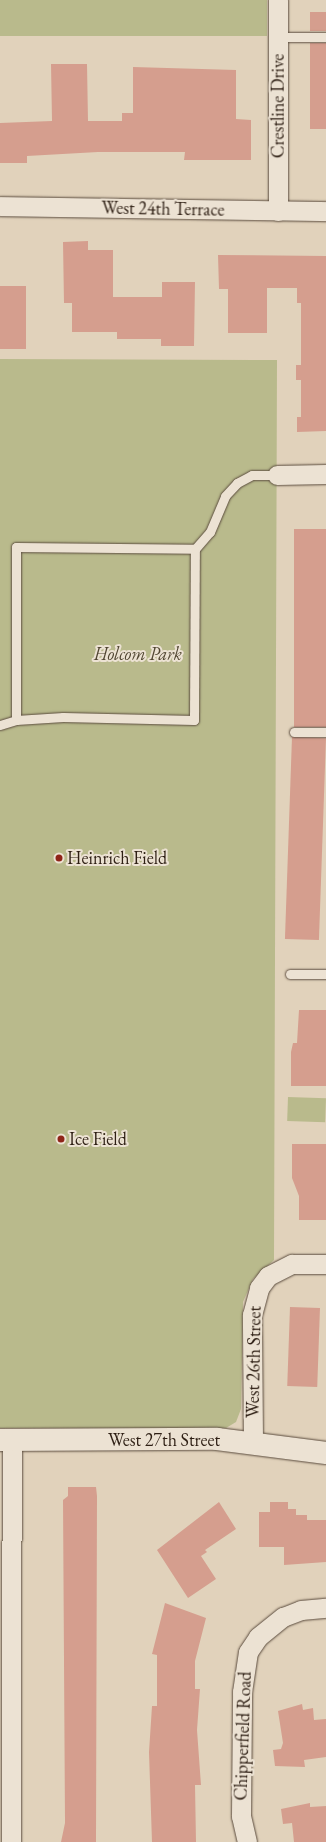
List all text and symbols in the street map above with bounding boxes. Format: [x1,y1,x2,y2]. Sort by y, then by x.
street label: Crestline Drive [267,54,289,158]
street label: West 24th Terrace [101,197,225,221]
park label: Holcom Park [94,643,182,665]
place label: Heinrich Field [67,847,167,869]
marker: Heinrich Field [54,853,64,863]
place label: Ice Field [69,1128,127,1150]
marker: Ice Field [56,1134,66,1144]
street label: West 26th Street [242,1306,266,1418]
street label: West 27th Street [108,1429,220,1451]
street label: Chipperfield Road [230,1671,256,1801]

